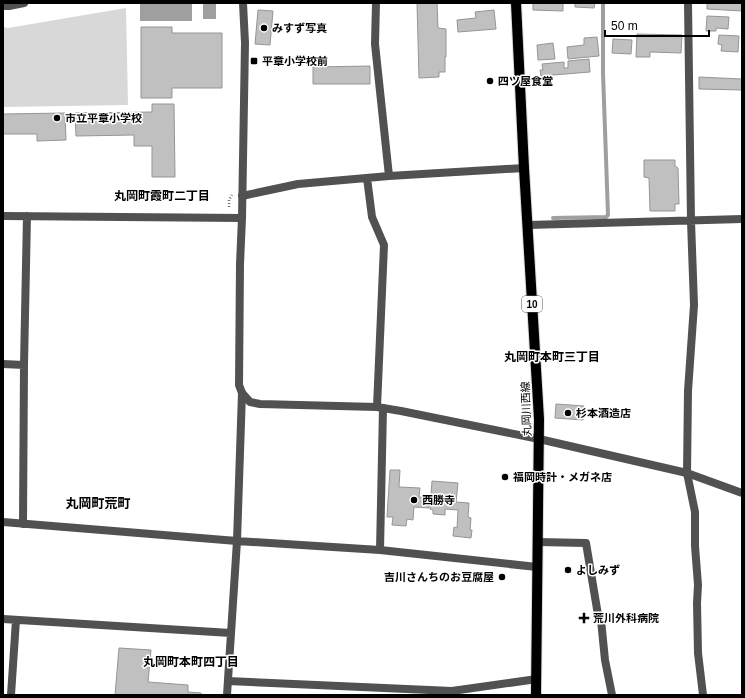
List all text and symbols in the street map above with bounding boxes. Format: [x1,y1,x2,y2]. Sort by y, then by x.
scale bar [605,12,709,38]
text: 50 m [611,19,638,33]
place label: みすず写真 [272,22,327,34]
marker: みすず写真 [259,23,269,33]
place label: 平章小学校前 [262,55,328,67]
marker: 平章小学校前 [249,56,259,66]
place label: 四ツ屋食堂 [498,75,553,87]
marker: 四ツ屋食堂 [485,76,495,86]
place label: 市立平章小学校 [65,112,142,124]
marker: 市立平章小学校 [52,113,62,123]
district label: 丸岡町霞町二丁目 [114,189,210,203]
road number: 10 [522,296,542,312]
district label: 丸岡町本町三丁目 [504,350,600,364]
street label: 丸岡川西線 [519,381,533,437]
place label: 杉本酒造店 [576,407,631,419]
marker: 杉本酒造店 [563,408,573,418]
place label: 福岡時計・メガネ店 [513,471,612,483]
marker: 福岡時計・メガネ店 [500,472,510,482]
place label: 西勝寺 [422,494,455,506]
marker: 西勝寺 [409,495,419,505]
district label: 丸岡町荒町 [65,496,131,511]
place label: よしみず [576,564,620,576]
marker: よしみず [563,565,573,575]
place label: 吉川さんちのお豆腐屋 [384,571,494,583]
marker: 吉川さんちのお豆腐屋 [497,572,507,582]
marker: 荒川外科病院 [578,612,590,624]
place label: 荒川外科病院 [593,612,659,624]
district label: 丸岡町本町四丁目 [143,655,239,669]

